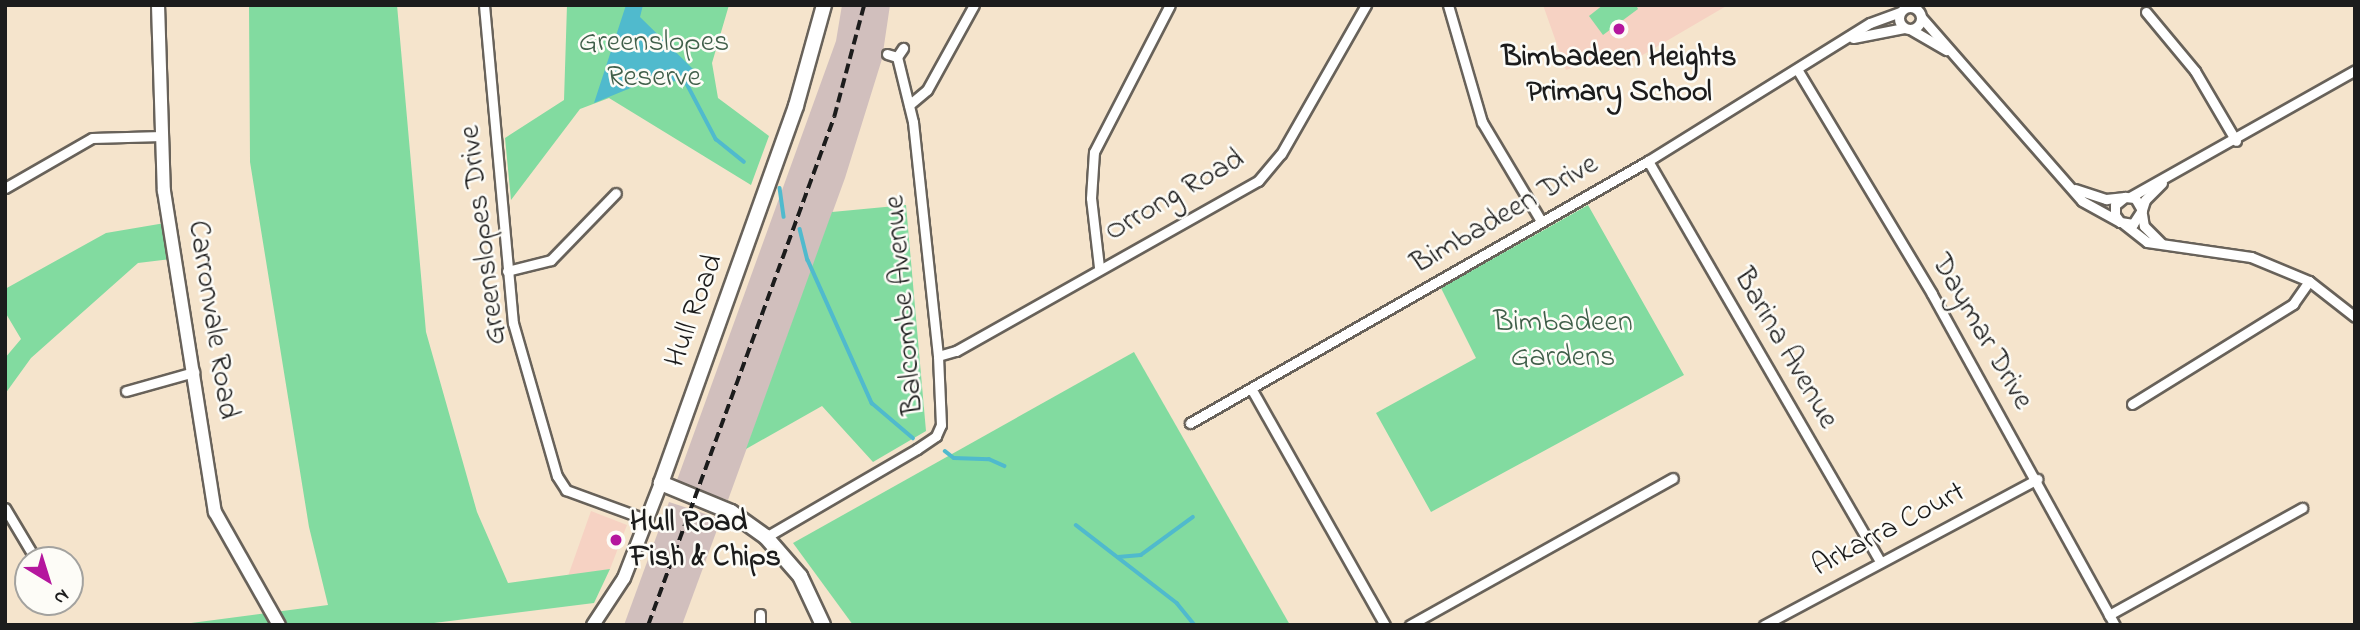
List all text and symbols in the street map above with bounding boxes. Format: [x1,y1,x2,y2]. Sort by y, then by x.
marker: Bimbadeen Heights Primary School [1611,21,1627,37]
park label: Greenslopes Reserve [579,25,729,96]
place label: Bimbadeen Heights Primary School [1501,40,1737,110]
street label: Greenslopes Drive [453,123,515,347]
street label: Orrong Road [1099,142,1251,250]
street label: Bimbadeen Drive [1405,147,1605,283]
street label: Balcombe Avenue [877,194,933,416]
street label: Carronvale Road [179,218,245,422]
street label: Daymar Drive [1922,248,2040,416]
street label: Hull Road [658,250,732,372]
street label: Barina Avenue [1725,262,1845,436]
park label: Bimbadeen Gardens [1493,305,1633,376]
street label: Arkarra Court [1806,475,1972,585]
place label: Hull Road Fish & Chips [630,505,781,576]
marker: Hull Road Fish & Chips [608,532,624,548]
north arrow [14,546,84,616]
text: N [48,582,74,611]

